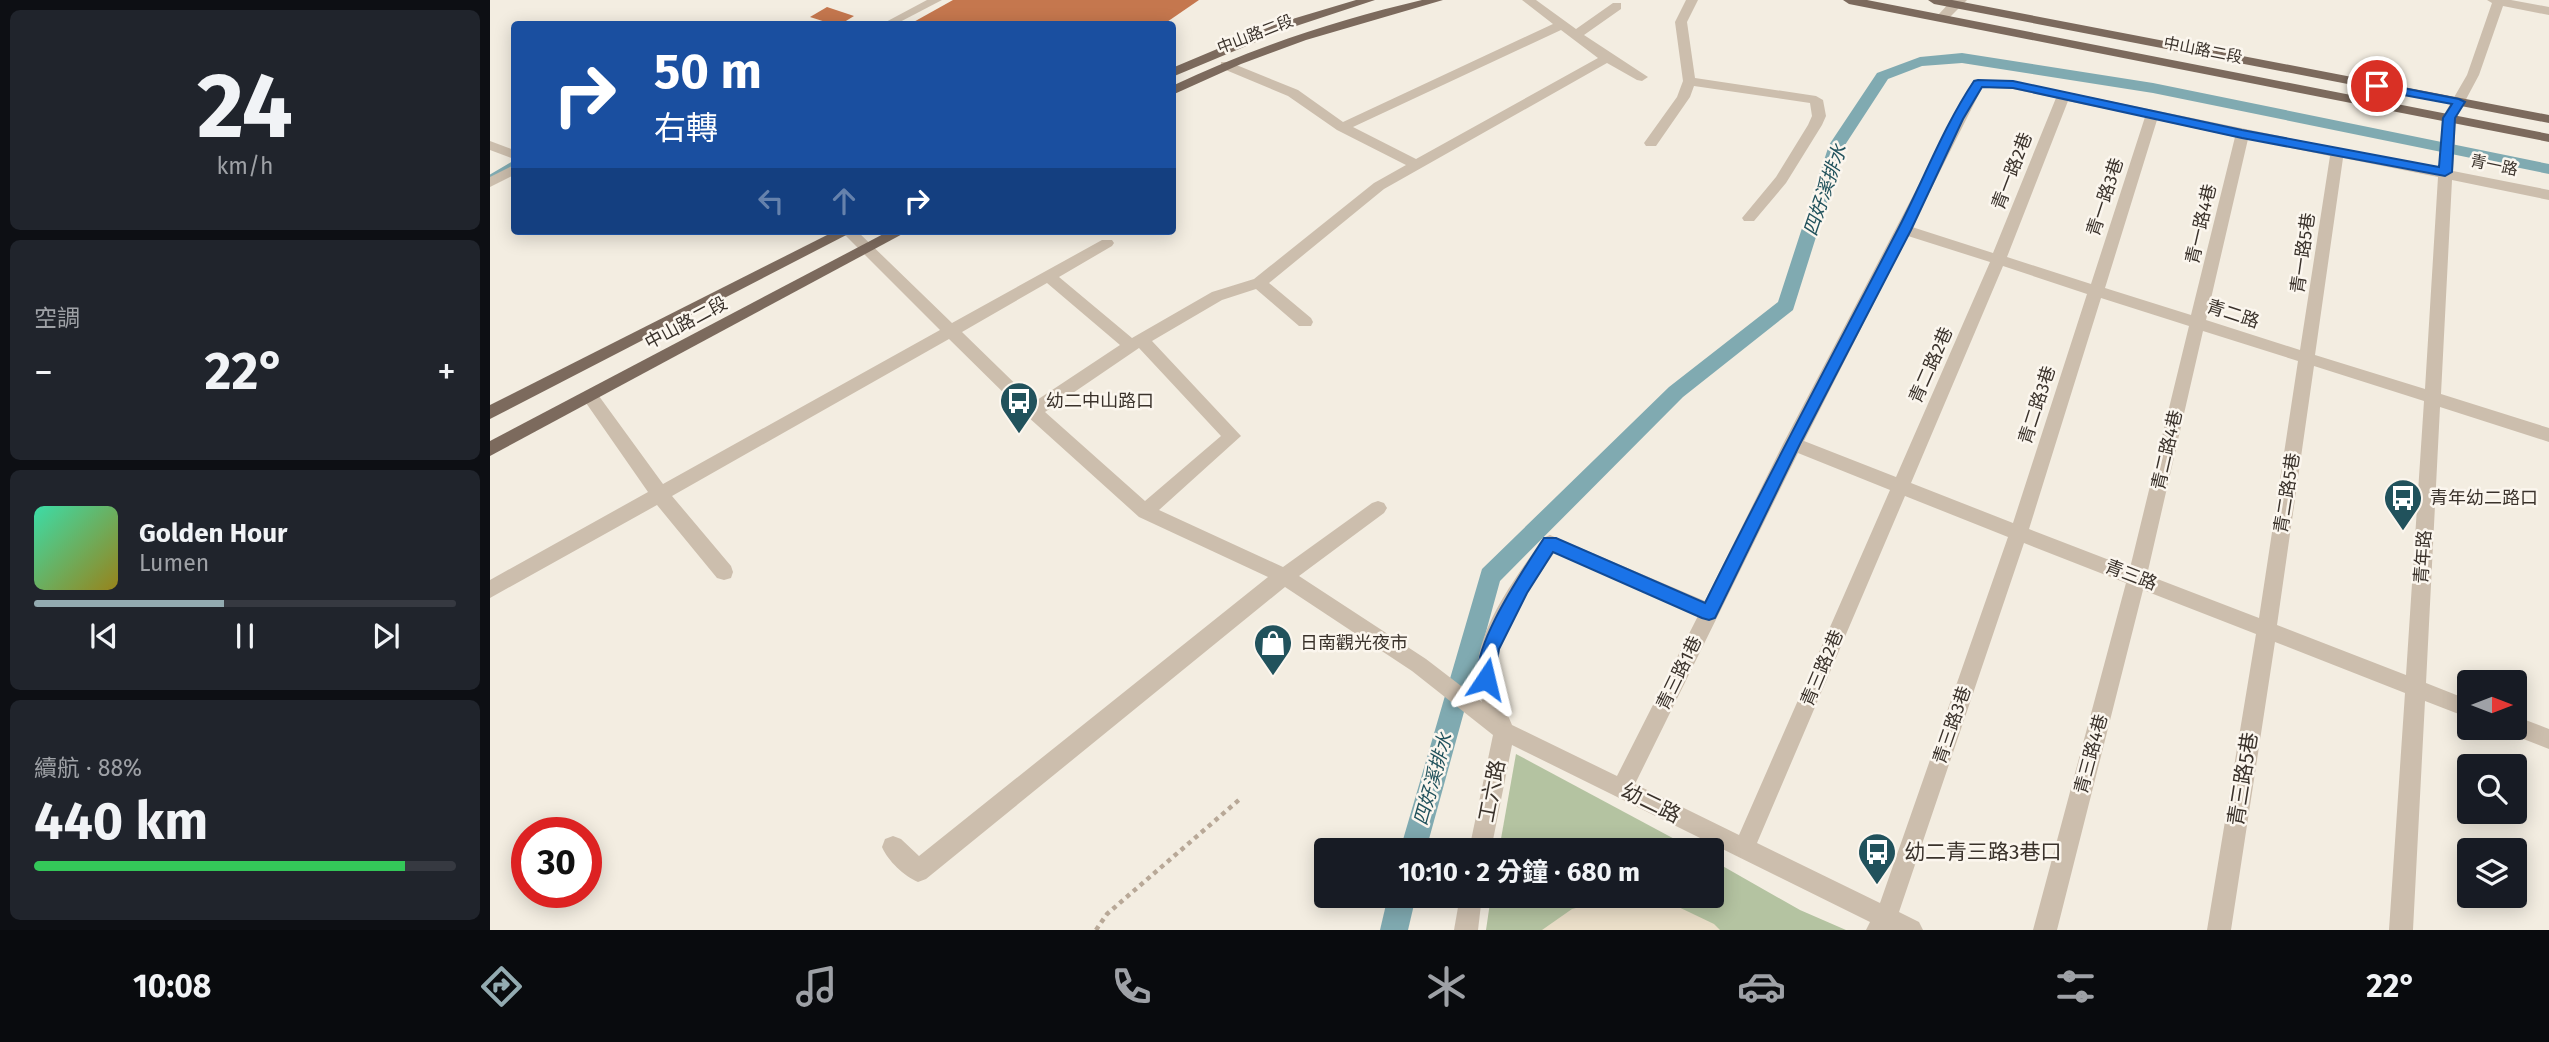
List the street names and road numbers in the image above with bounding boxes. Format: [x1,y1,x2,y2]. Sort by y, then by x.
street label: 中山路二段 [1214,11,1296,57]
street label: 中山路二段 [2162,33,2244,67]
street label: 青一路2巷 [1987,129,2037,213]
street label: 青一路 [2469,151,2519,179]
street label: 青一路3巷 [2082,155,2128,239]
street label: 青一路4巷 [2181,182,2221,266]
street label: 青一路5巷 [2286,211,2320,295]
street label: 中山路二段 [641,292,731,354]
street label: 青二路 [2204,295,2262,333]
street label: 青二路2巷 [1904,324,1958,406]
street label: 青二路3巷 [2014,363,2060,447]
street label: 青二路4巷 [2147,408,2187,492]
street label: 青二路5巷 [2270,451,2304,535]
street label: 青年路 [2410,529,2436,585]
street label: 青三路 [2102,555,2160,595]
street label: 青三路2巷 [1796,626,1848,710]
street label: 青三路1巷 [1652,632,1706,714]
street label: 青三路3巷 [1928,683,1976,767]
street label: 青三路4巷 [2070,712,2112,796]
street label: 青三路5巷 [2223,730,2263,828]
street label: 工六路 [1473,758,1511,824]
street label: 幼二路 [1617,778,1685,828]

